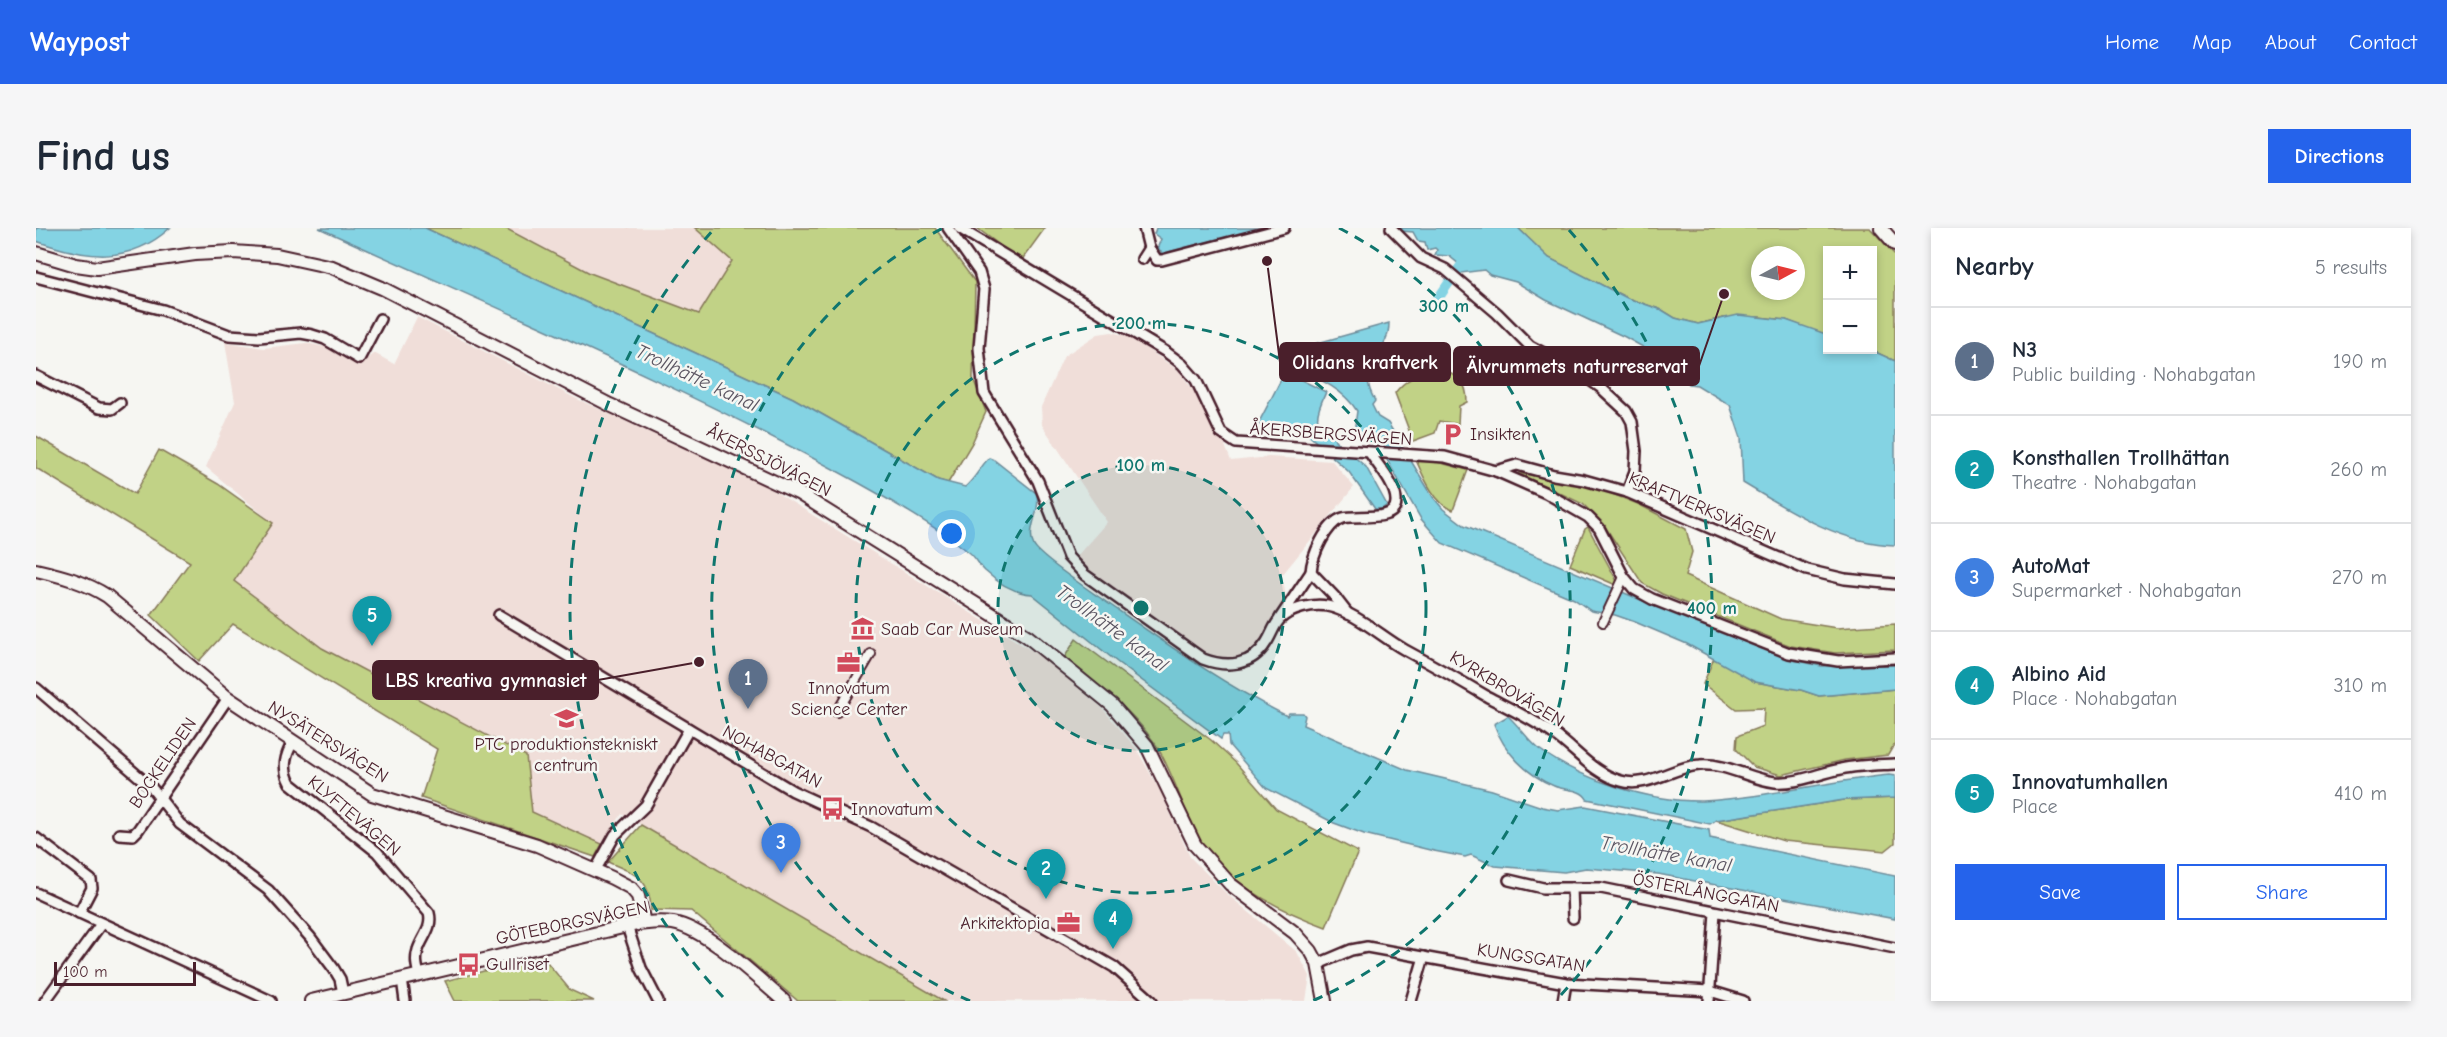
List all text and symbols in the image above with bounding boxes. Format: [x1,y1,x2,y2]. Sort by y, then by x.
text: Waypost [30,26,130,58]
text: Home [2105,30,2159,54]
text: Map [2192,30,2232,54]
text: About [2265,30,2316,54]
text: Contact [2349,30,2417,54]
button: Directions [2268,129,2411,183]
text: Find us [36,132,170,181]
north arrow [1751,246,1805,300]
map controls [1823,246,1877,354]
button: + [1823,246,1877,300]
text: Nearby [1955,252,2034,282]
text: 5 results [2315,256,2387,279]
text: 300 m [1419,296,1469,317]
button: − [1823,300,1877,354]
text: 200 m [1116,313,1166,334]
text: N3 [2012,337,2037,363]
water label: Trollhätte kanal [632,340,763,417]
callout: Olidans kraftverk [1280,343,1450,381]
callout: Älvrummets naturreservat [1454,347,1699,385]
text: 1 [1971,350,1978,373]
text: 190 m [2333,350,2387,373]
text: Olidans kraftverk [1292,351,1438,374]
text: Älvrummets naturreservat [1466,355,1688,378]
text: Public building · Nohabgatan [2012,363,2256,386]
street label: ÅKERSBERGSVÄGEN [1249,417,1413,450]
street label: ÅKERSSJÖVÄGEN [703,420,835,501]
parking icon: Insikten [1439,421,1465,447]
place label: Insikten [1470,424,1531,445]
text: Konsthallen Trollhättan [2012,445,2230,471]
text: 100 m [1117,455,1165,476]
text: 2 [1970,458,1979,481]
text: 260 m [2330,458,2387,481]
street label: KRAFTVERKSVÄGEN [1625,468,1779,548]
text: Theatre · Nohabgatan [2012,471,2197,494]
your location [937,519,966,548]
text: AutoMat [2012,553,2090,579]
text: 3 [1970,566,1979,589]
text: 270 m [2332,566,2387,589]
text: Supermarket · Nohabgatan [2012,579,2241,602]
water label: Trollhätte kanal [1052,580,1173,677]
pin: 5 [352,596,392,646]
centre of rings [1131,598,1151,618]
text: 400 m [1687,598,1737,619]
museum icon: Saab Car Museum [850,616,876,642]
place label: Saab Car Museum [881,619,1023,640]
street label: KYRKBROVÄGEN [1446,647,1568,731]
office icon: Innovatum Science Center [836,649,862,675]
pin: 1 [728,660,768,709]
callout: LBS kreativa gymnasiet [373,661,598,699]
text: Albino Aid [2012,661,2106,687]
text: LBS kreativa gymnasiet [385,669,587,692]
text: 4 [1970,674,1979,697]
text: 310 m [2334,674,2387,697]
place label: Innovatum Science Center [791,678,908,720]
text: Place · Nohabgatan [2012,687,2177,710]
street label: NYSÄTERSVÄGEN [264,697,392,787]
school or university icon: PTC produktionstekniskt centrum [553,705,579,731]
street label: BOCKELIDEN [125,714,201,812]
street label: NOHABGATAN [719,721,825,793]
place label: PTC produktionstekniskt centrum [475,734,658,776]
text: Innovatumhallen [2012,769,2168,795]
street label: KLYFTEVÄGEN [303,771,405,861]
text: 5 [1969,782,1980,805]
text: 410 m [2334,782,2387,805]
text: Place [2012,795,2058,818]
bus stop icon: Innovatum [820,796,846,822]
place label: Innovatum [851,799,933,820]
pin: 3 [762,824,800,873]
water label: Trollhätte kanal [1599,831,1734,877]
pin: 2 [1026,850,1066,899]
button: Save [1955,864,2165,920]
button: Share [2177,864,2387,920]
street label: ÖSTERLÅNGGATAN [1631,868,1781,918]
street label: GÖTEBORGSVÄGEN [494,897,650,949]
pin: 4 [1094,900,1132,949]
office icon: Arkitektopia [1055,910,1081,936]
place label: Arkitektopia [960,913,1050,934]
street label: KUNGSGATAN [1475,939,1587,977]
bus stop icon: Gullriset [455,951,481,977]
place label: Gullriset [486,954,550,975]
scale bar [54,959,196,986]
text: 100 m [63,963,107,981]

